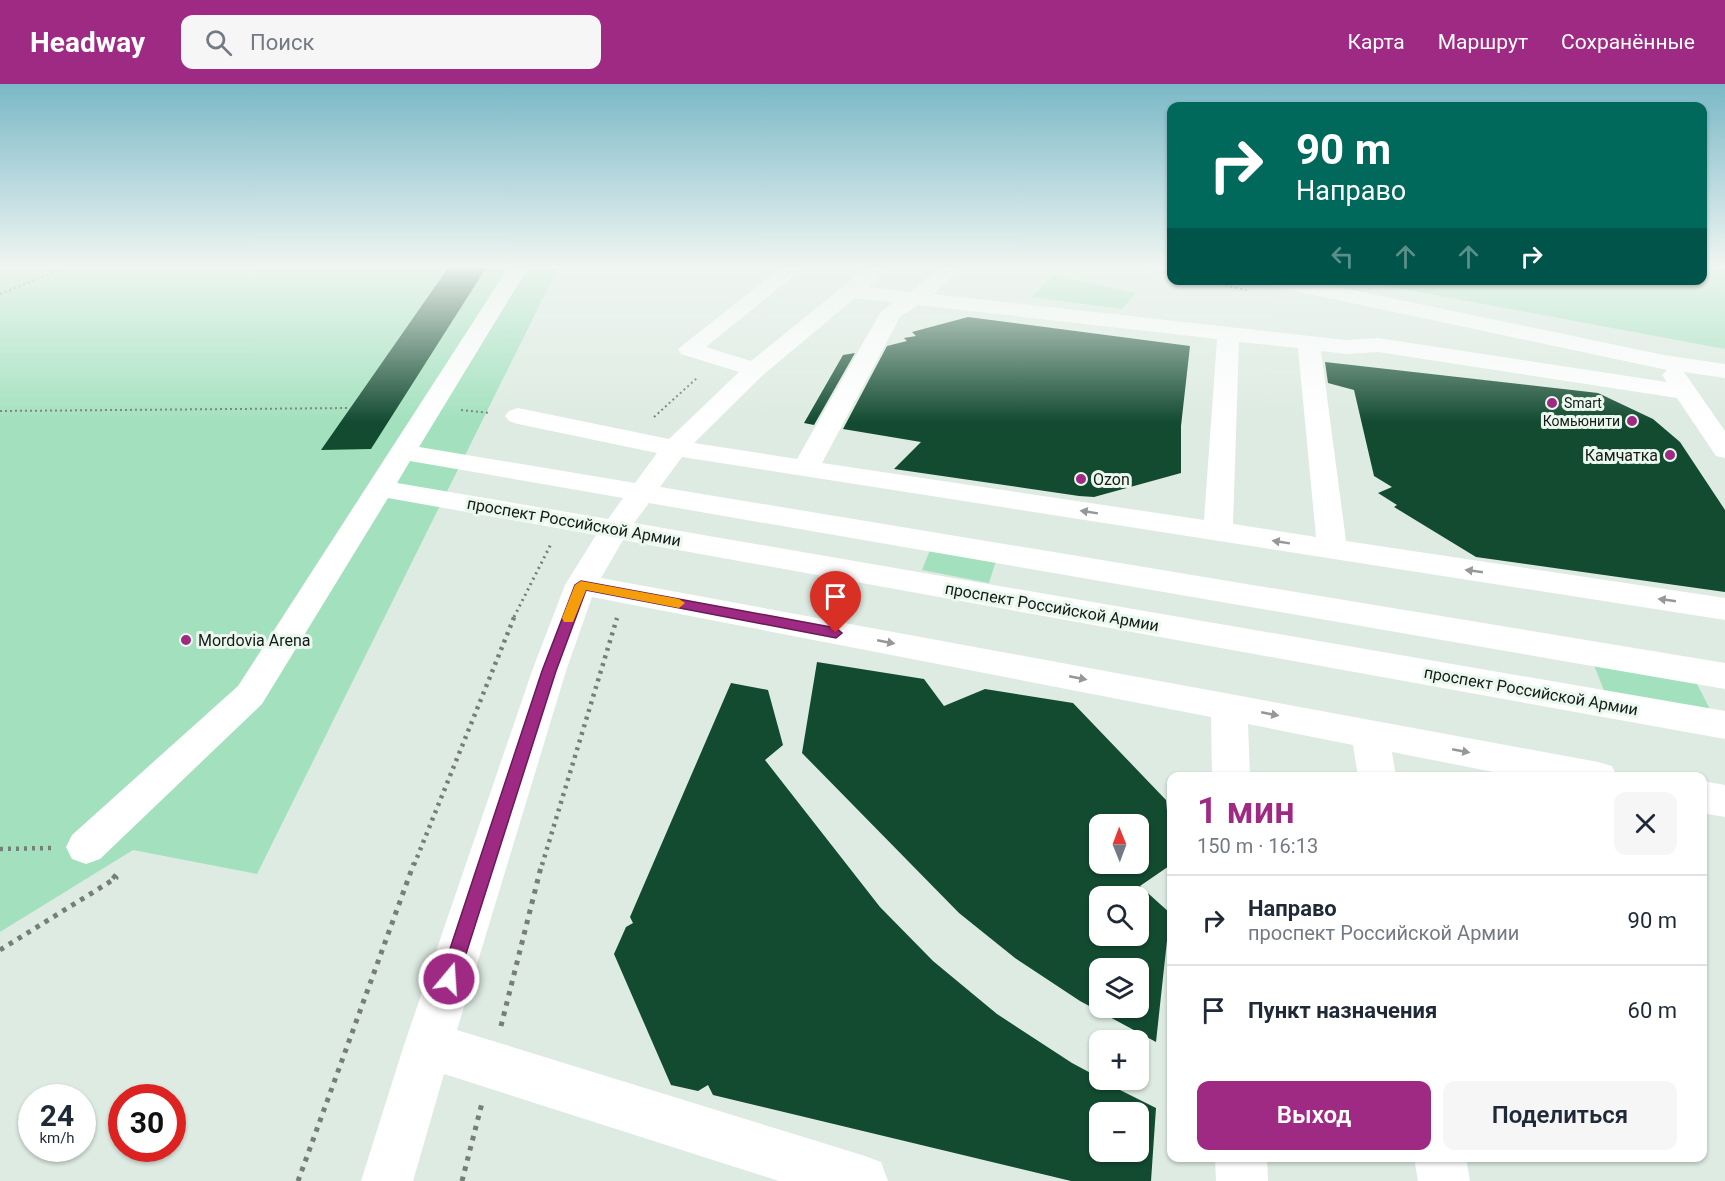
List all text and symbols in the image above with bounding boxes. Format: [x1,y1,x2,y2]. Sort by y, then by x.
search box [181,15,601,69]
text: Headway [30,26,145,59]
icon: search [202,26,235,59]
text: Поиск [250,30,314,55]
text: Карта [1348,30,1405,54]
text: Маршрут [1438,30,1528,54]
text: Сохранённые [1561,30,1695,54]
text: 90 m [1296,125,1391,174]
icon: right [1197,126,1275,204]
text: Направо [1296,175,1406,207]
icon: left [1326,240,1359,273]
icon: ahead [1389,240,1422,273]
icon: ahead [1452,240,1485,273]
icon: right [1515,240,1548,273]
place label: Smart [1564,395,1602,411]
marker: Smart [1545,396,1559,410]
place label: Комьюнити [1543,413,1620,429]
marker: Комьюнити [1625,414,1639,428]
place label: Камчатка [1585,446,1658,465]
marker: Камчатка [1663,448,1677,462]
place label: Ozon [1093,470,1130,489]
marker: Ozon [1074,472,1088,486]
street label: проспект Российской Армии [465,494,683,550]
one-way arrow [1079,508,1098,517]
one-way arrow [1272,538,1291,547]
one-way arrow [1465,567,1484,576]
pin [810,571,861,633]
street label: проспект Российской Армии [943,579,1161,635]
icon: arrive [819,580,852,613]
one-way arrow [1658,596,1677,605]
place label: Mordovia Arena [198,631,310,650]
marker: Mordovia Arena [179,633,193,647]
one-way arrow [877,638,896,647]
street label: проспект Российской Армии [1422,663,1640,719]
one-way arrow [1069,674,1088,683]
one-way arrow [1260,710,1279,719]
one-way arrow [1452,747,1471,756]
text: 1 мин [1197,790,1295,832]
button: close [1614,792,1677,855]
north arrow [1089,814,1149,874]
map controls [1089,814,1149,1162]
text: 150 m · 16:13 [1197,834,1318,858]
button: search [1089,886,1149,946]
text: Направо [1248,896,1337,921]
icon: right [1197,904,1230,937]
text: 90 m [1628,908,1677,933]
text: проспект Российской Армии [1248,921,1519,945]
position arrow [417,947,481,1011]
button: layers [1089,958,1149,1018]
icon: arrive [1197,994,1230,1027]
text: Пункт назначения [1248,998,1437,1023]
text: 60 m [1628,998,1677,1023]
button: + [1089,1030,1149,1090]
button: Выход [1197,1081,1431,1150]
button: Поделиться [1443,1081,1677,1150]
speed limit sign: 30 [108,1084,186,1162]
text: 24 [40,1098,74,1133]
button: − [1089,1102,1149,1162]
text: km/h [39,1129,75,1147]

